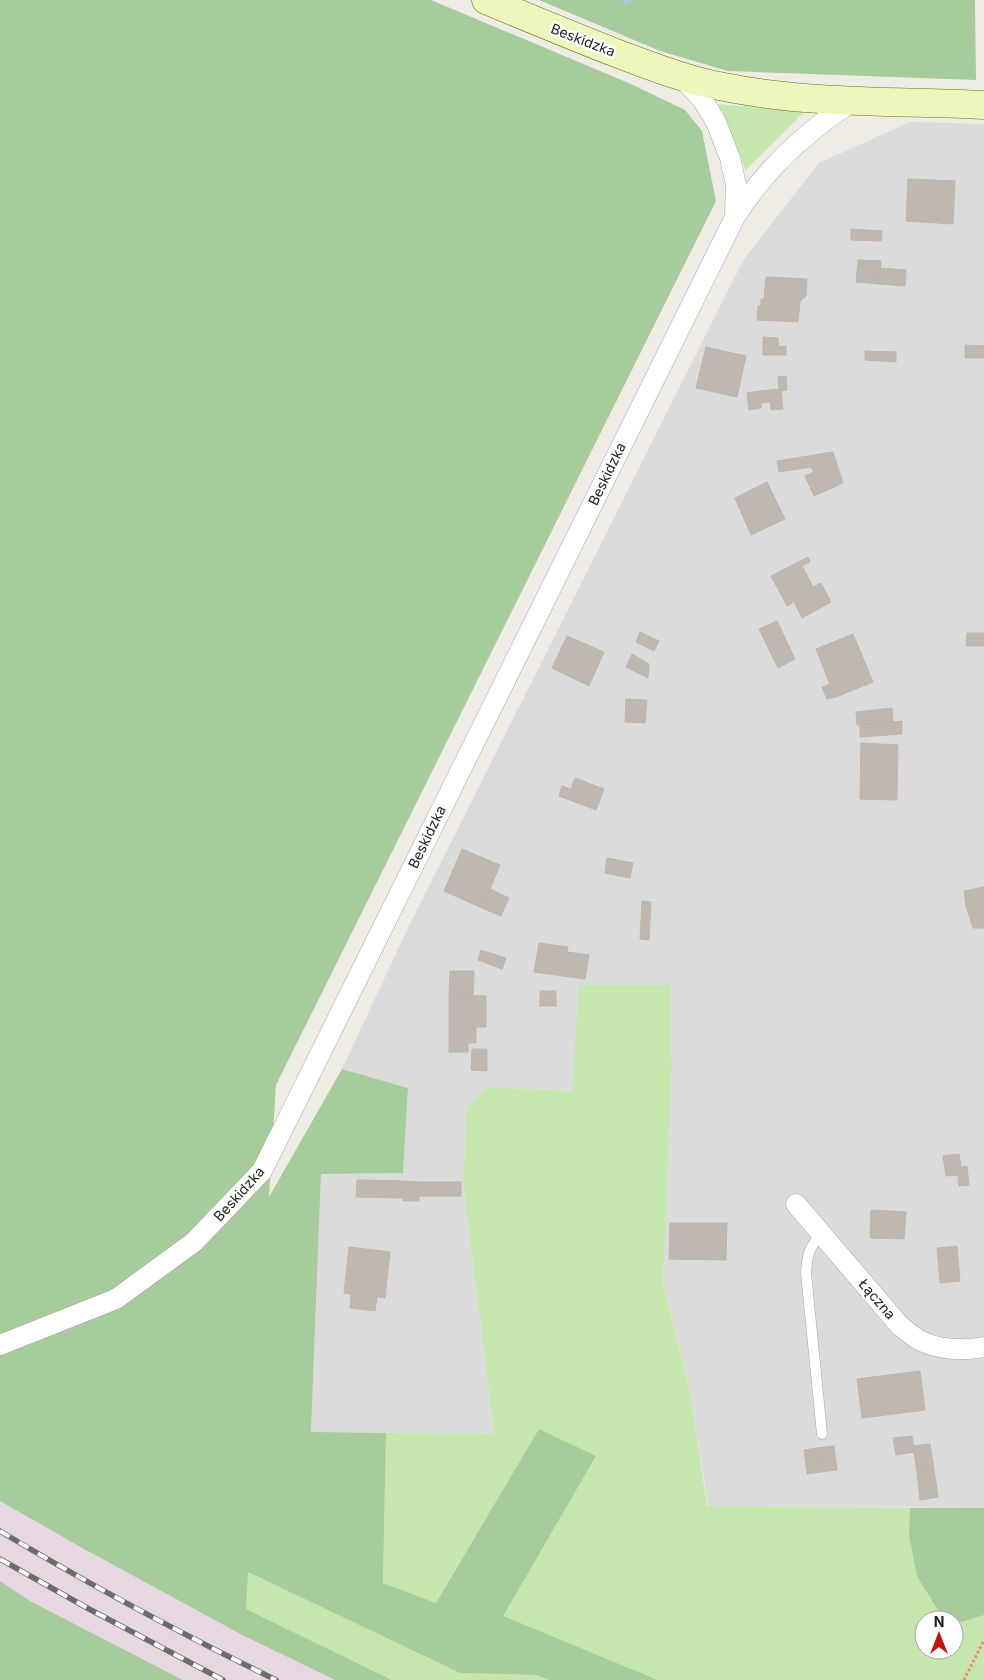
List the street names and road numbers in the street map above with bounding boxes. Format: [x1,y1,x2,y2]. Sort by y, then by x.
street label: Beskidzka [549,19,618,60]
street label: Beskidzka [584,440,629,508]
street label: Beskidzka [404,803,449,871]
street label: Beskidzka [210,1163,268,1224]
street label: Łączna [855,1275,899,1322]

